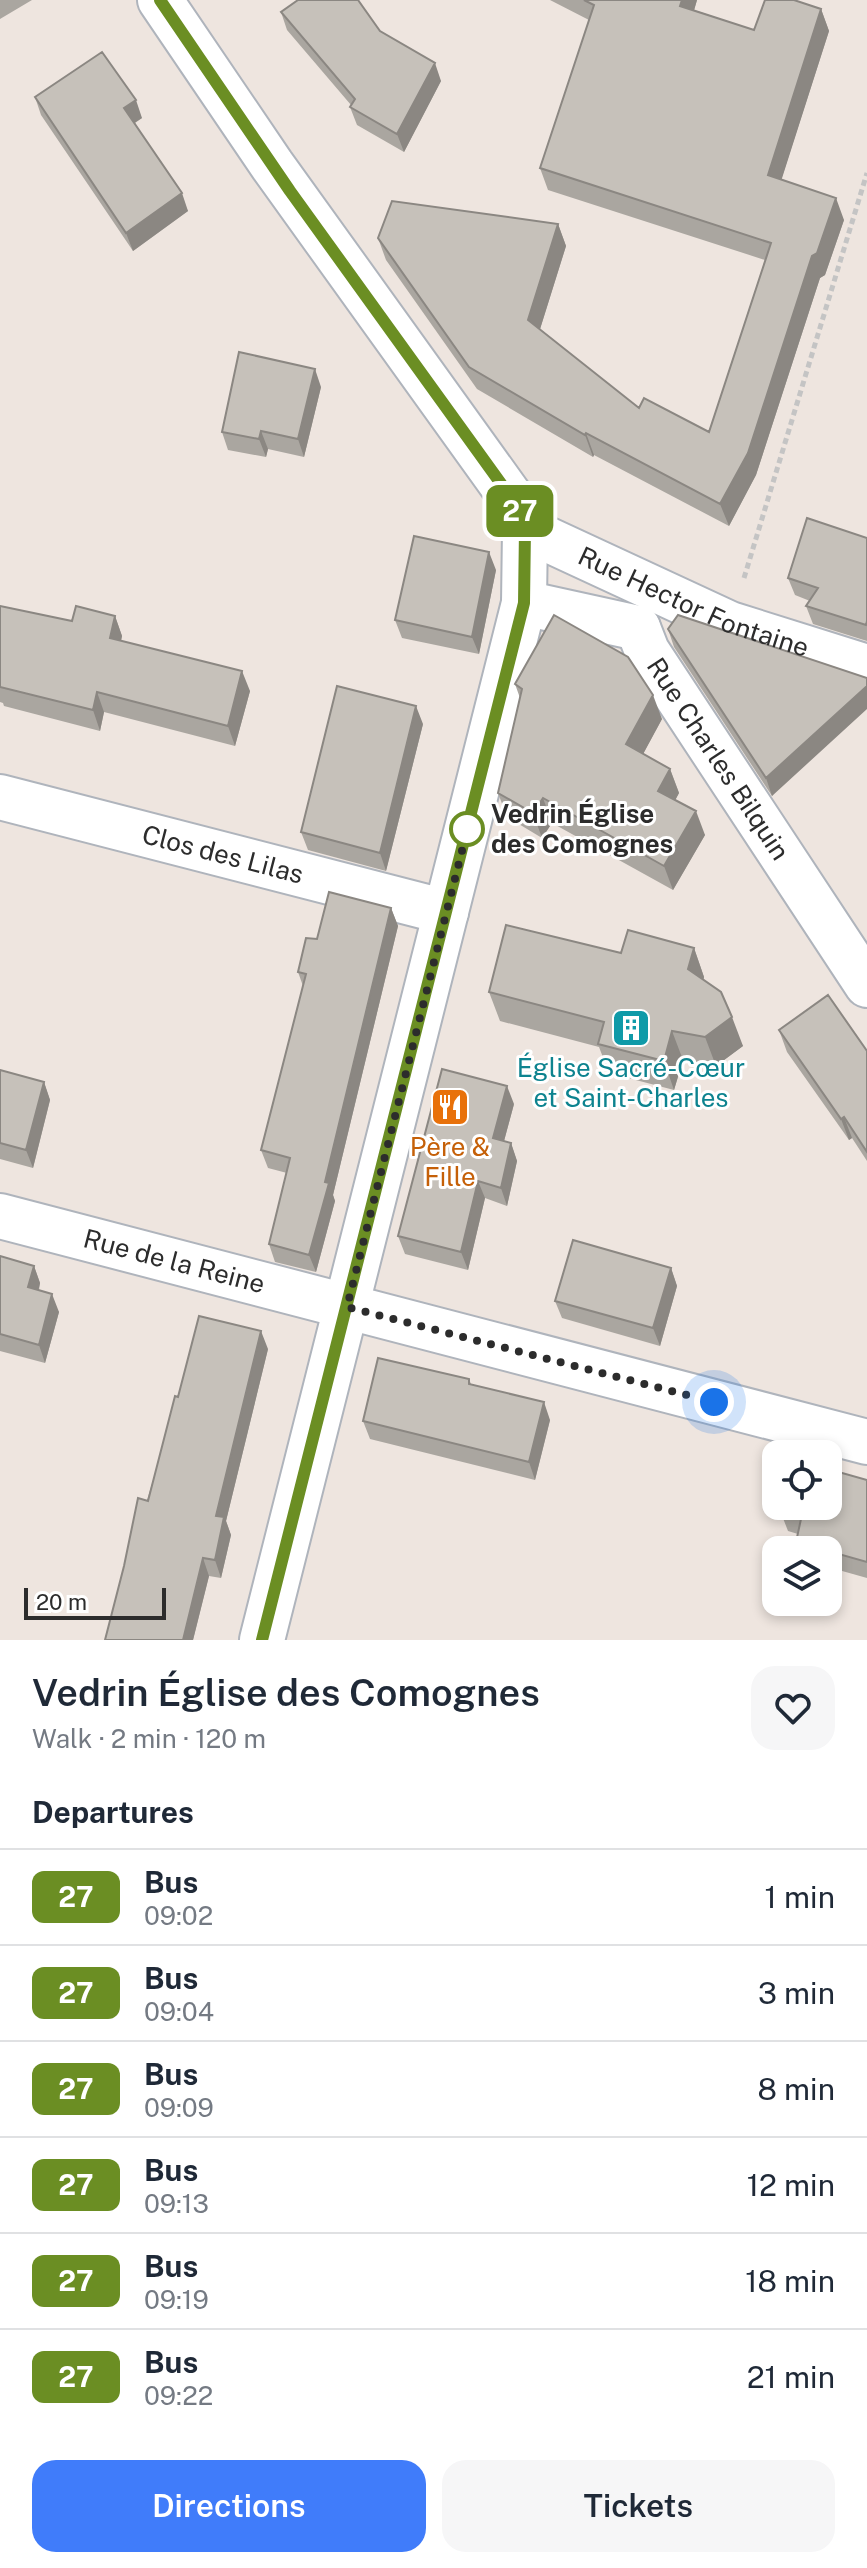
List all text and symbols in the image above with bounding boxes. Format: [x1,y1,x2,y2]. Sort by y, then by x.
line badge: 27 [484,485,556,537]
text: 27 [502,494,538,527]
street label: Rue Hector Fontaine [573,540,813,663]
street label: Rue Charles Bilquin [641,652,796,866]
place label: Vedrin Église des Comognes [491,798,673,859]
marker: Vedrin Église des Comognes [450,812,484,846]
street label: Clos des Lilas [139,818,307,890]
building icon: Église Sacré-Cœur et Saint-Charles [610,1007,652,1049]
place label: Église Sacré-Cœur et Saint-Charles [517,1052,745,1113]
restaurant icon: Père & Fille [429,1086,471,1128]
place label: Père & Fille [410,1131,490,1192]
street label: Rue de la Reine [80,1222,268,1299]
your location [694,1382,734,1422]
map controls [762,1440,842,1616]
button: locate [762,1440,842,1520]
button: layers [762,1536,842,1616]
scale bar [24,1584,166,1620]
text: 20 m [36,1589,87,1615]
button: heart [751,1666,835,1750]
text: Vedrin Église des Comognes [32,1670,540,1715]
text: Walk · 2 min · 120 m [32,1723,266,1754]
text: Departures [32,1794,194,1830]
text: Bus [144,1864,198,1900]
text: 1 min [765,1879,835,1915]
text: 27 [58,1880,94,1913]
text: 09:02 [144,1900,213,1931]
text: Bus [144,1960,198,1996]
text: 3 min [758,1975,835,2011]
text: 27 [58,1976,94,2009]
text: 09:04 [144,1996,214,2027]
text: Bus [144,2056,198,2092]
text: 8 min [757,2071,835,2107]
text: 27 [58,2072,94,2105]
text: 09:09 [144,2092,214,2123]
text: Bus [144,2152,198,2188]
text: 12 min [747,2167,835,2203]
text: 27 [58,2168,94,2201]
text: 09:13 [144,2188,209,2219]
text: Bus [144,2248,198,2284]
text: 18 min [745,2263,835,2299]
text: 27 [58,2264,94,2297]
text: 09:19 [144,2284,209,2315]
text: Bus [144,2344,198,2380]
text: 21 min [747,2359,835,2395]
text: 27 [58,2360,94,2393]
text: 09:22 [144,2380,213,2411]
button: Directions [32,2460,426,2552]
button: Tickets [442,2460,835,2552]

